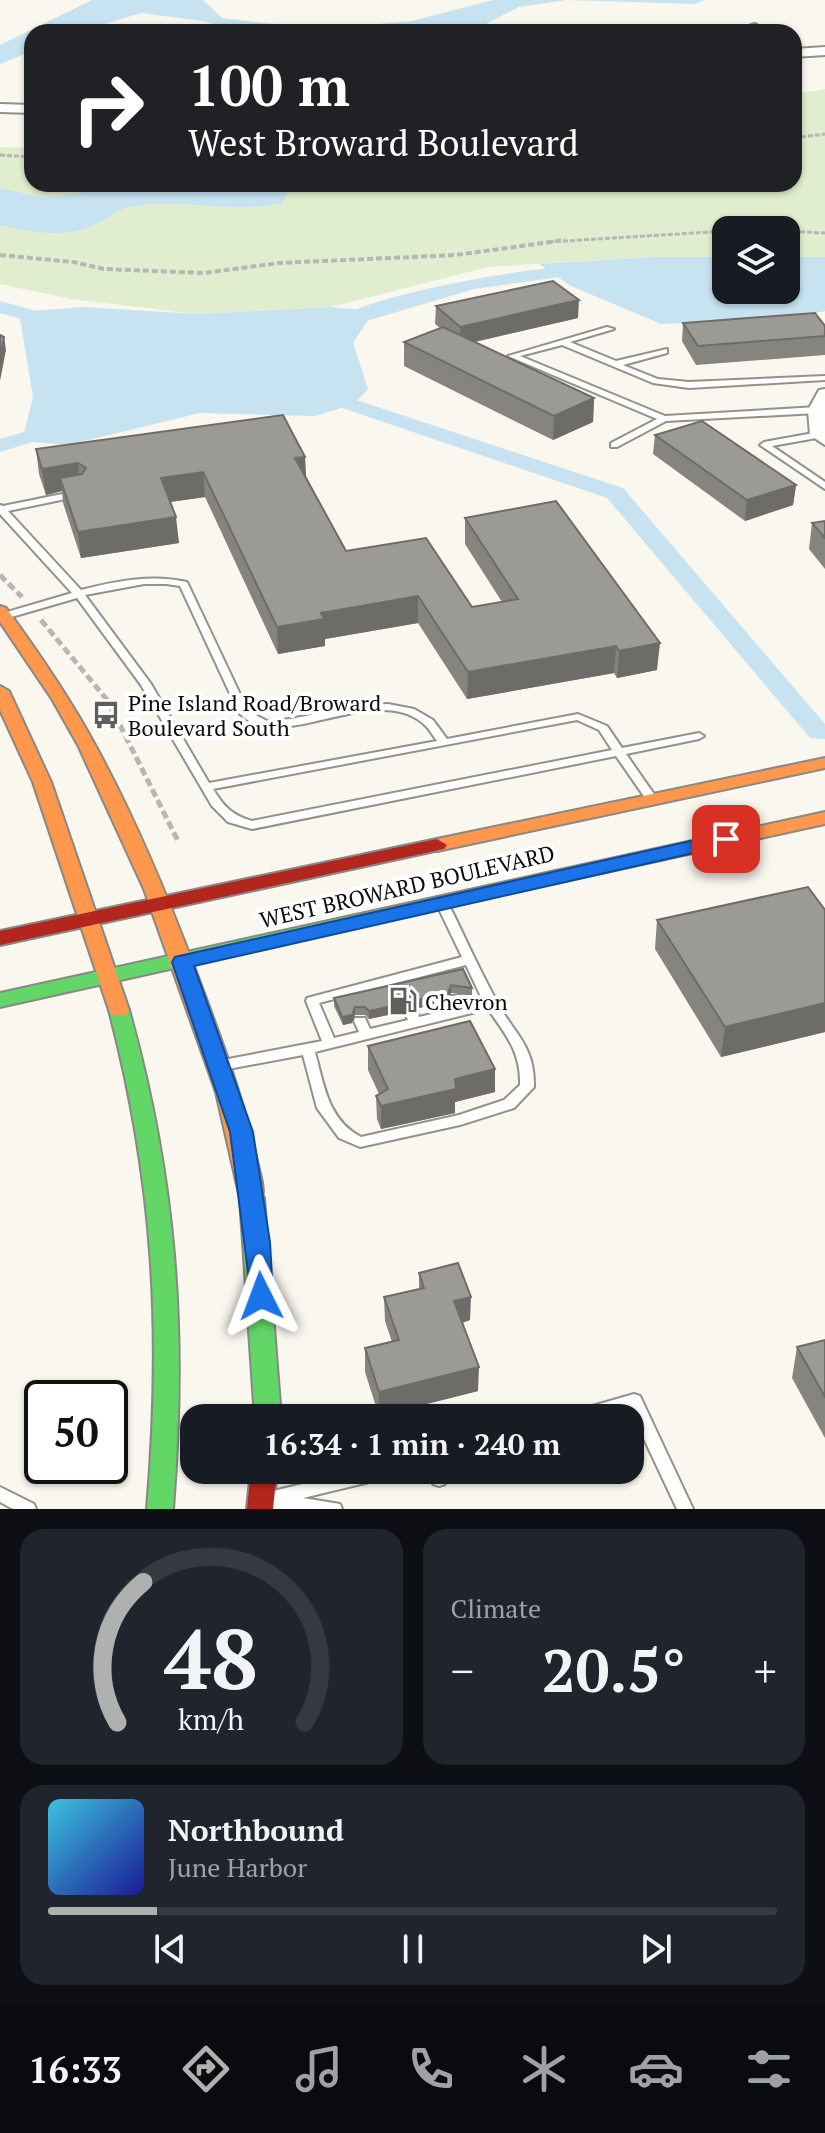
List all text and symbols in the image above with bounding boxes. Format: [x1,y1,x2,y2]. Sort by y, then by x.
text: 100 m [188,48,350,122]
icon: right [56,56,160,160]
text: West Broward Boulevard [188,119,579,166]
map controls [712,216,800,304]
button: layers [712,216,800,304]
place label: Pine Island Road/Broward Boulevard South [128,688,381,742]
bus stop icon: Pine Island Road/Broward Boulevard South [91,700,121,730]
pin [692,805,760,873]
icon: arrive [704,817,748,861]
street label: WEST BROWARD BOULEVARD [257,838,557,934]
fuel station icon: Chevron [388,986,418,1016]
place label: Chevron [425,987,508,1016]
position arrow [219,1254,303,1338]
speed limit sign: 50 [24,1380,128,1484]
text: 16:34 · 1 min · 240 m [264,1424,560,1464]
text: Climate [451,1591,541,1625]
text: 48 [164,1603,258,1713]
text: 20.5° [542,1630,686,1709]
text: − [451,1641,474,1700]
text: + [754,1641,777,1700]
text: km/h [178,1700,244,1738]
text: Northbound [168,1810,344,1850]
text: June Harbor [168,1850,307,1884]
icon: previous [148,1927,192,1971]
icon: pause [391,1927,435,1971]
icon: next [634,1927,678,1971]
icon: directions [178,2041,234,2097]
icon: music [291,2041,347,2097]
icon: phone [403,2041,459,2097]
icon: climate [516,2041,572,2097]
icon: car [628,2041,684,2097]
icon: filters [741,2041,797,2097]
text: 16:33 [28,2046,122,2093]

